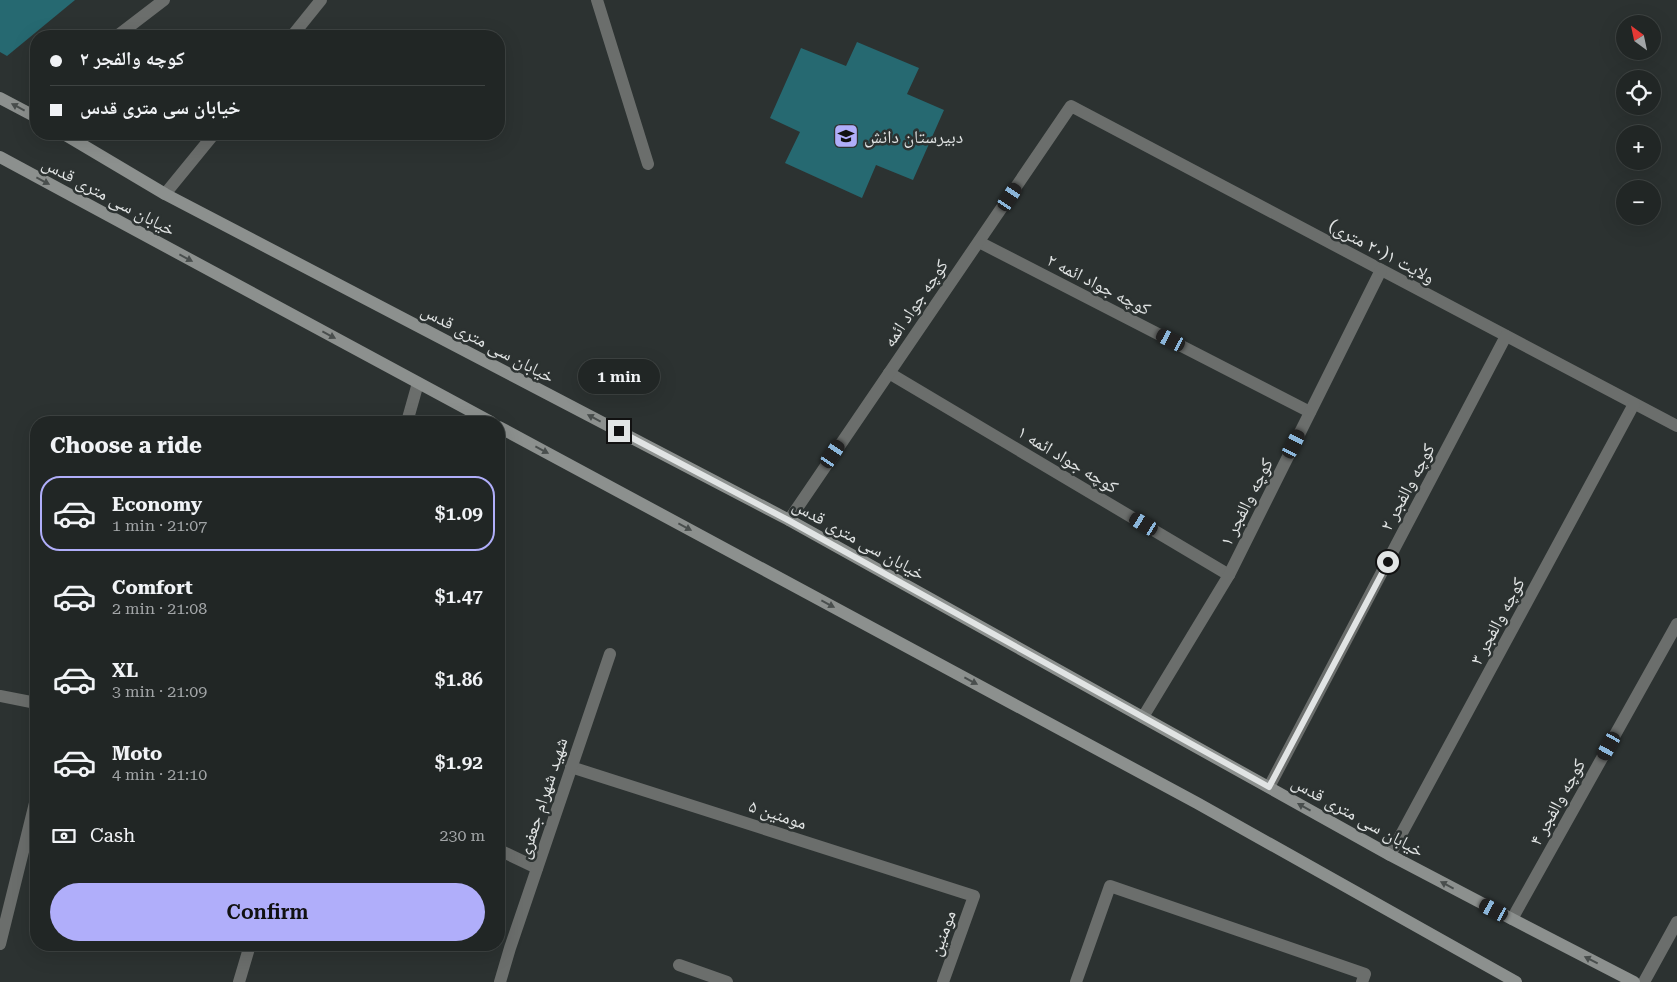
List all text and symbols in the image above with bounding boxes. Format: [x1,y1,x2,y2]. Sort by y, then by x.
north arrow [1616,15,1661,60]
map controls [1616,15,1661,225]
text: کوچه والفجر ۲ [80,47,185,70]
button: locate [1616,70,1661,115]
text: خیابان سی متری قدس [80,96,241,119]
one-way arrow [11,103,25,112]
school or university icon: دبیرستان دانش [833,123,859,149]
button: + [1616,125,1661,170]
place label: دبیرستان دانش [864,126,963,148]
street label: خیابان سی متری قدس [38,152,179,241]
one-way arrow [36,176,50,185]
car [995,180,1024,214]
button: − [1616,180,1661,225]
street label: ولایت ۱(۲۰ متری) [1325,214,1439,289]
street label: کوچه جواد ائمه ۲ [1043,249,1155,320]
one-way arrow [179,254,193,262]
street label: کوچه جواد ائمه [878,255,953,351]
street label: خیابان سی متری قدس [417,299,558,388]
car [1154,327,1187,353]
one-way arrow [322,331,336,339]
callout: 1 min [578,358,660,394]
text: 1 min [597,367,641,386]
one-way arrow [586,414,601,422]
route end [608,420,630,442]
street label: کوچه جواد ائمه ۱ [1014,421,1123,498]
car [1280,427,1307,461]
text: Choose a ride [50,433,202,458]
car [818,437,847,471]
street label: کوچه والفجر ۲ [1375,439,1440,534]
one-way arrow [535,445,548,454]
street label: کوچه والفجر ۱ [1215,454,1278,550]
icon: car [52,491,97,536]
text: Economy [112,493,202,516]
street label: خیابان سی متری قدس [789,494,929,585]
text: $1.09 [435,502,483,525]
car [1127,510,1160,538]
text: 1 min · 21:07 [112,516,207,535]
one-way arrow [677,523,692,531]
route start [1377,551,1399,573]
street label: کوچه والفجر ۳ [1465,573,1530,668]
icon: car [52,574,97,619]
text: Comfort [112,576,193,599]
text: $1.47 [435,585,483,608]
text: 2 min · 21:08 [112,599,207,618]
one-way arrow [820,600,835,608]
icon: car [52,657,97,702]
text: XL [112,659,138,682]
text: $1.86 [435,668,483,691]
one-way arrow [963,677,978,685]
text: 3 min · 21:09 [112,682,207,701]
car [1595,729,1622,763]
street label: شهید شهرام جعفری [513,735,573,862]
icon: car [52,740,97,785]
text: Moto [112,742,162,765]
text: $1.92 [435,751,483,774]
street label: کوچه والفجر ۴ [1525,755,1590,849]
text: 4 min · 21:10 [112,765,207,784]
street label: خیابان سی متری قدس [1288,771,1428,862]
street label: ۵ مومنین [746,795,810,834]
one-way arrow [1298,802,1311,811]
icon: cash [50,822,78,850]
text: Cash [90,824,135,847]
text: 230 m [439,826,485,845]
one-way arrow [1439,881,1454,889]
button: Confirm [50,883,485,941]
car [1477,896,1510,924]
street label: مومنین [924,907,961,959]
one-way arrow [1584,956,1598,964]

